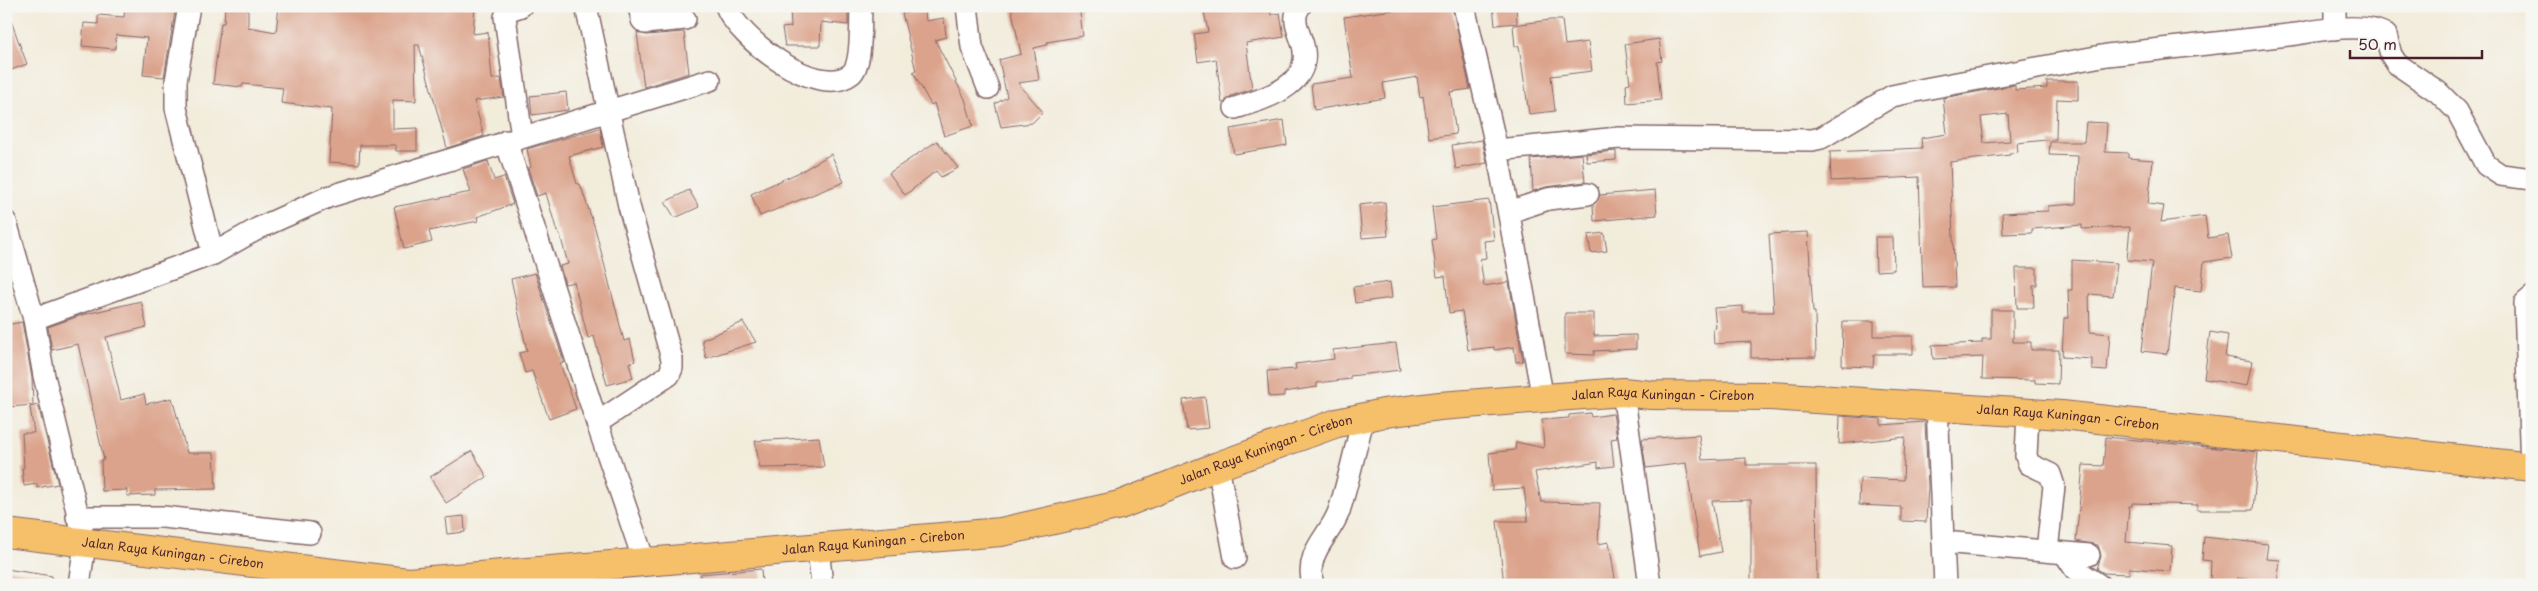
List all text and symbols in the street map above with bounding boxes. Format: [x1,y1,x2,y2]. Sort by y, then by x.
scale bar [2350,28,2483,60]
text: 50 m [2358,32,2397,55]
street label: Jalan Raya Kuningan - Cirebon [1571,382,1754,404]
street label: Jalan Raya Kuningan - Cirebon [1976,399,2160,434]
street label: Jalan Raya Kuningan - Cirebon [1176,410,1354,489]
street label: Jalan Raya Kuningan - Cirebon [781,525,965,558]
street label: Jalan Raya Kuningan - Cirebon [81,532,265,572]

